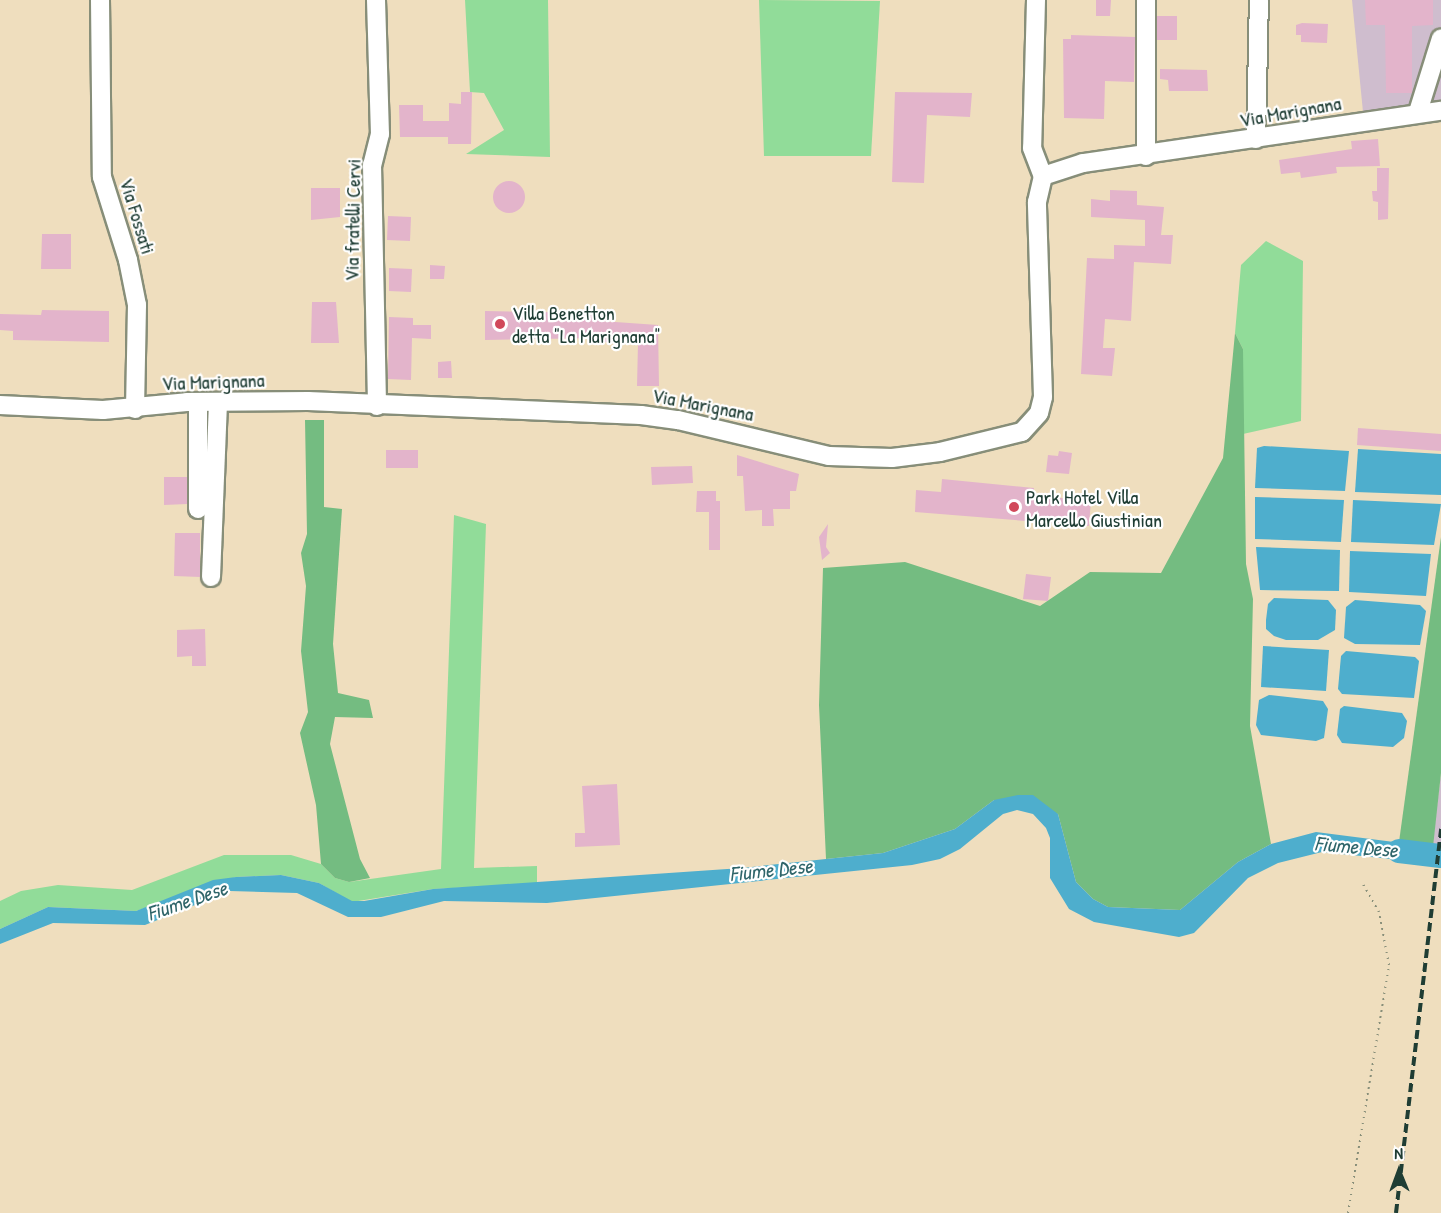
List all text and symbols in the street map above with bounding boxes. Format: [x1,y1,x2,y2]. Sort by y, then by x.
street label: Via Marignana [1237,90,1343,132]
street label: Via fratelli Cervi [339,159,365,281]
street label: Via Fossati [115,175,161,257]
place label: Villa Benetton detta "La Marignana" [512,300,661,347]
marker: Villa Benetton detta "La Marignana" [493,317,507,331]
street label: Via Marignana [161,367,265,395]
street label: Via Marignana [650,382,756,426]
place label: Park Hotel Villa Marcello Giustinian [1026,484,1162,531]
marker: Park Hotel Villa Marcello Giustinian [1007,500,1021,514]
water label: Fiume Dese [1313,831,1399,863]
water label: Fiume Dese [728,853,814,887]
water label: Fiume Dese [144,876,230,926]
north arrow [1369,1141,1429,1201]
text: N [1394,1142,1403,1164]

